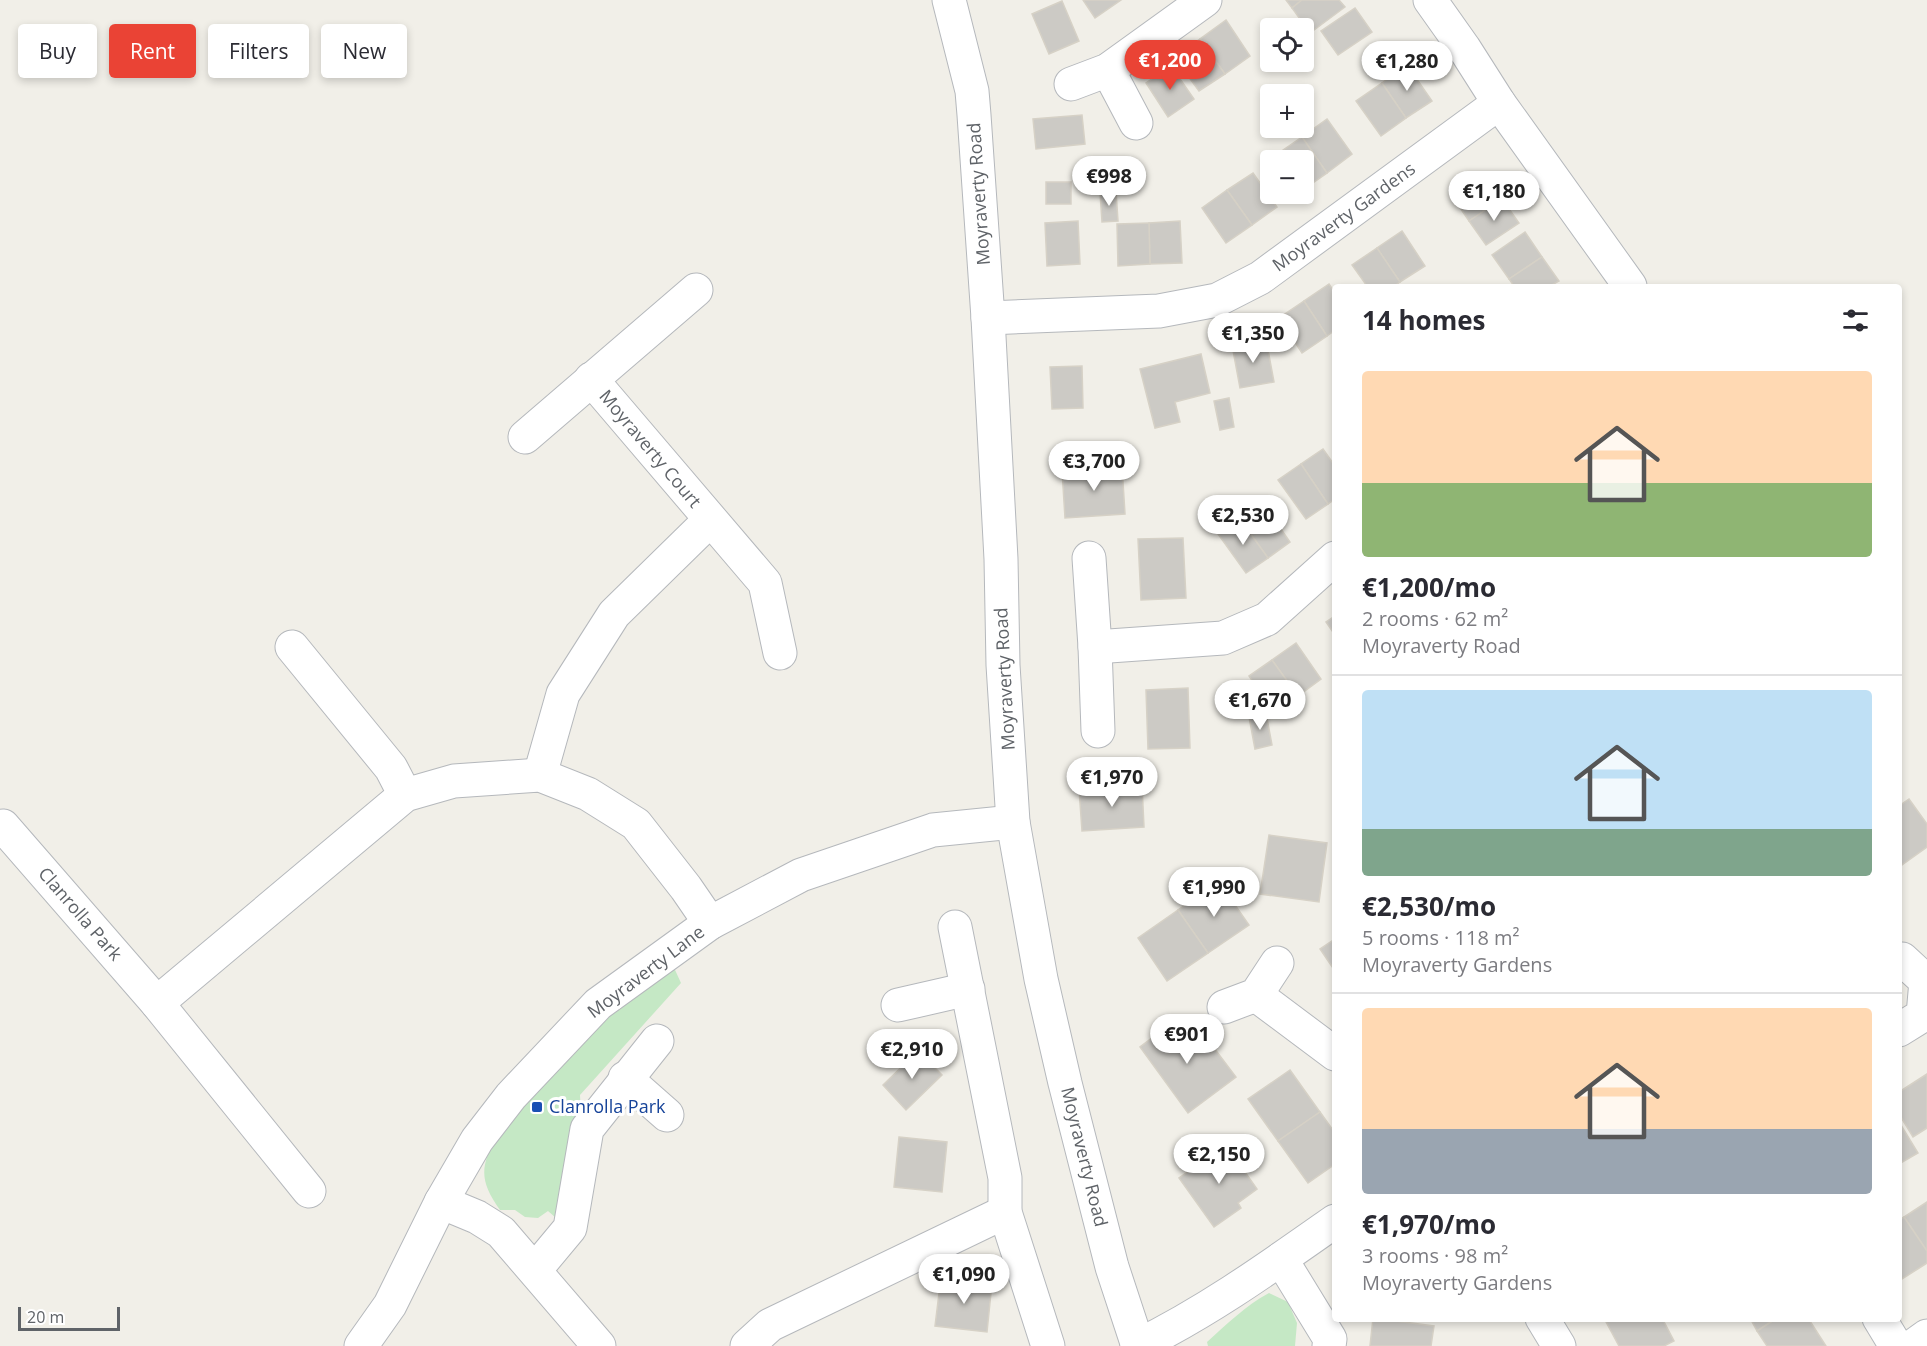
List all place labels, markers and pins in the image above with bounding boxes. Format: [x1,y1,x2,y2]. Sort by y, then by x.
pin: €1,200 [1121,40,1219,91]
pin: €1,280 [1358,41,1456,92]
pin: €998 [1073,156,1145,207]
pin: €1,180 [1445,171,1543,222]
pin: €1,350 [1204,313,1302,364]
pin: €3,700 [1045,441,1143,492]
pin: €2,530 [1194,495,1292,546]
pin: €1,670 [1211,680,1309,731]
pin: €1,970 [1063,757,1161,808]
pin: €1,990 [1165,867,1263,918]
pin: €901 [1151,1014,1223,1065]
pin: €2,910 [863,1029,961,1080]
place label: Clanrolla Park [549,1094,666,1118]
marker: Clanrolla Park [530,1100,544,1114]
pin: €2,150 [1170,1134,1268,1185]
pin: €1,090 [915,1254,1013,1305]

